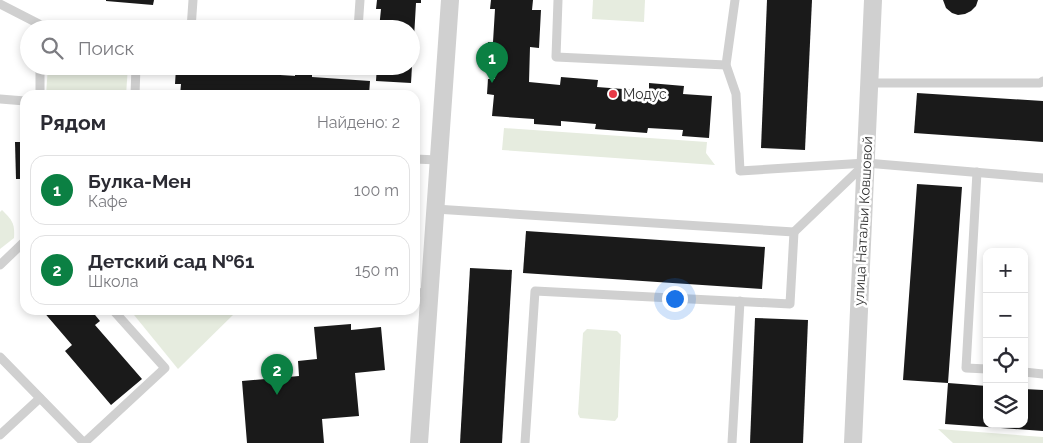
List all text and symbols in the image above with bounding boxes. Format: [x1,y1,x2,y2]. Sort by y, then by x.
search box [20,20,420,75]
icon: search [38,34,66,62]
text: Поиск [78,37,134,59]
pin: 1 [476,42,508,83]
place label: Модус [623,86,667,102]
marker: Модус [607,88,619,100]
text: Рядом [40,110,106,135]
text: Найдено: 2 [317,113,400,132]
street label: улица Натальи Ковшовой [851,136,875,306]
text: Булка-Мен [88,170,191,192]
text: 1 [53,181,61,200]
text: 100 m [354,181,399,200]
text: Кафе [88,192,127,211]
map controls [983,248,1028,428]
button: + [983,248,1028,293]
text: Детский сад №61 [88,250,254,272]
text: 2 [52,261,62,280]
text: 150 m [355,261,399,280]
text: Школа [88,272,138,291]
your location [662,286,688,312]
button: − [983,293,1028,338]
button: locate [983,338,1028,383]
pin: 2 [261,354,293,395]
button: layers [983,383,1028,428]

